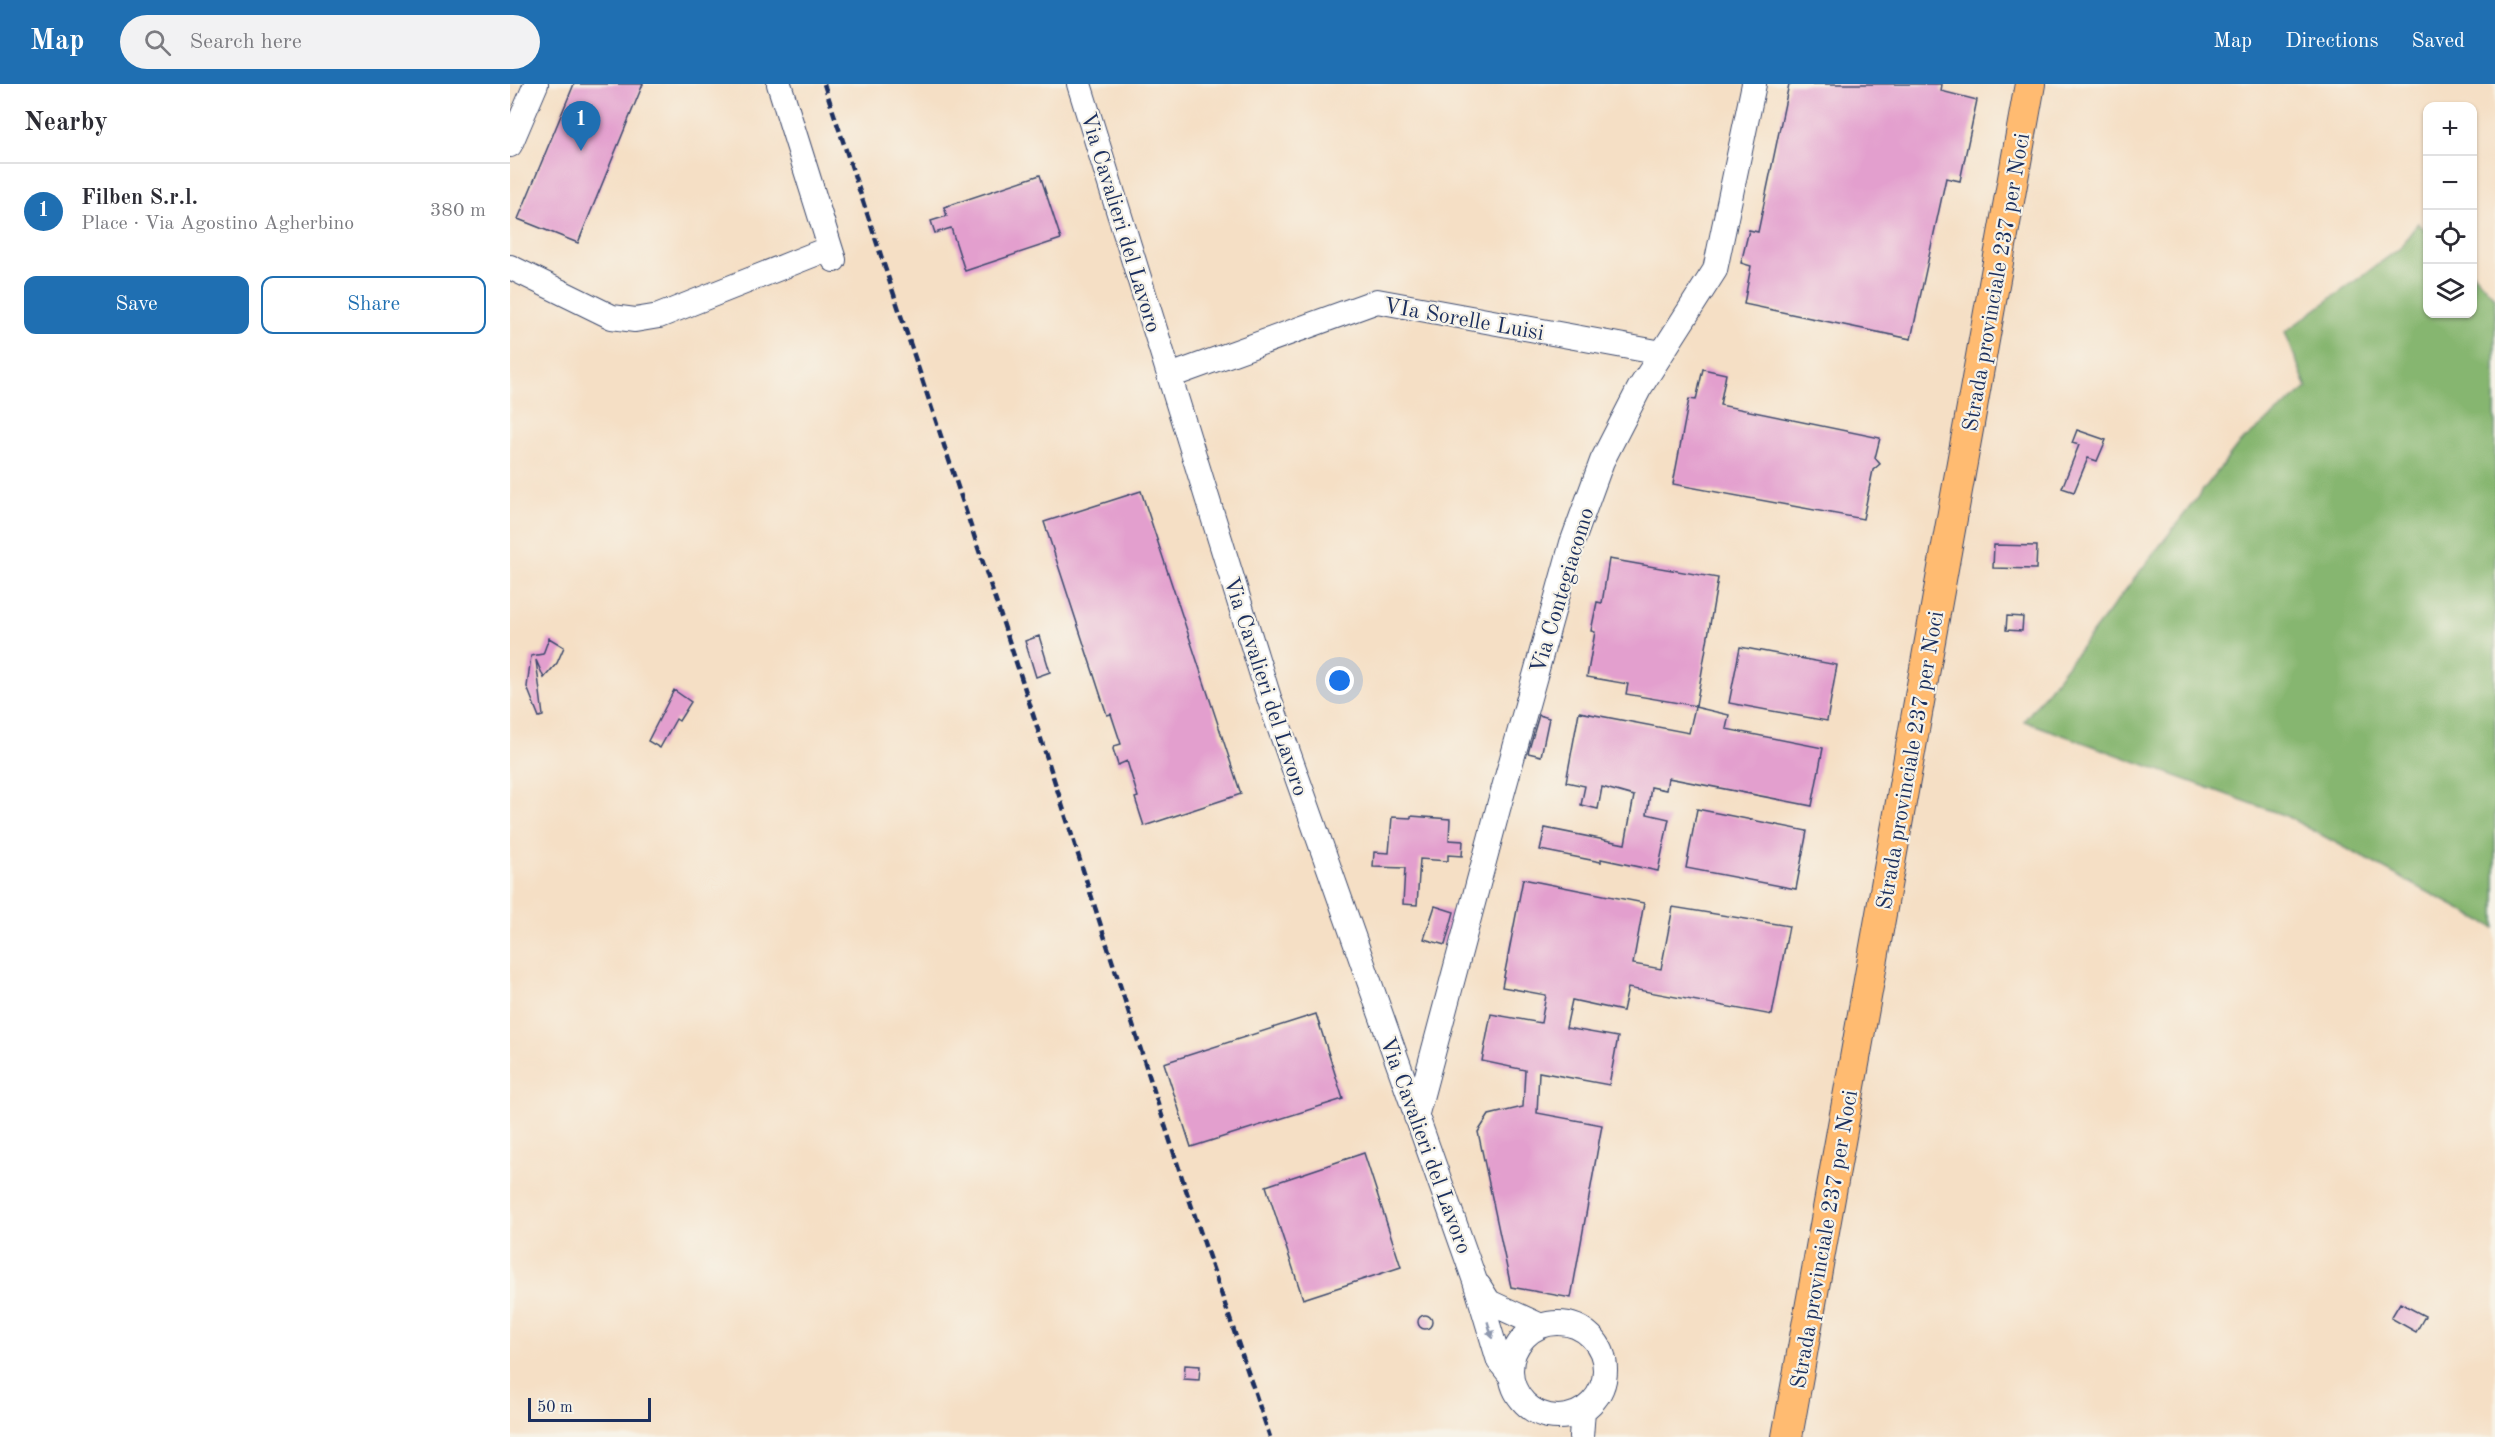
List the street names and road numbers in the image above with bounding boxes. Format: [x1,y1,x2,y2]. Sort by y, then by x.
street label: Via Cavalieri del Lavoro [1076,110,1164,335]
street label: Strada provinciale 237 per Noci [1960,131,2034,433]
street label: VIa Sorelle Luisi [1382,295,1546,345]
street label: Via Contegiacomo [1527,505,1599,676]
street label: Via Cavalieri del Lavoro [1219,574,1311,799]
street label: Strada provinciale 237 per Noci [1874,609,1948,911]
street label: Via Cavalieri del Lavoro [1376,1034,1475,1257]
street label: Strada provinciale 237 per Noci [1788,1088,1862,1390]

